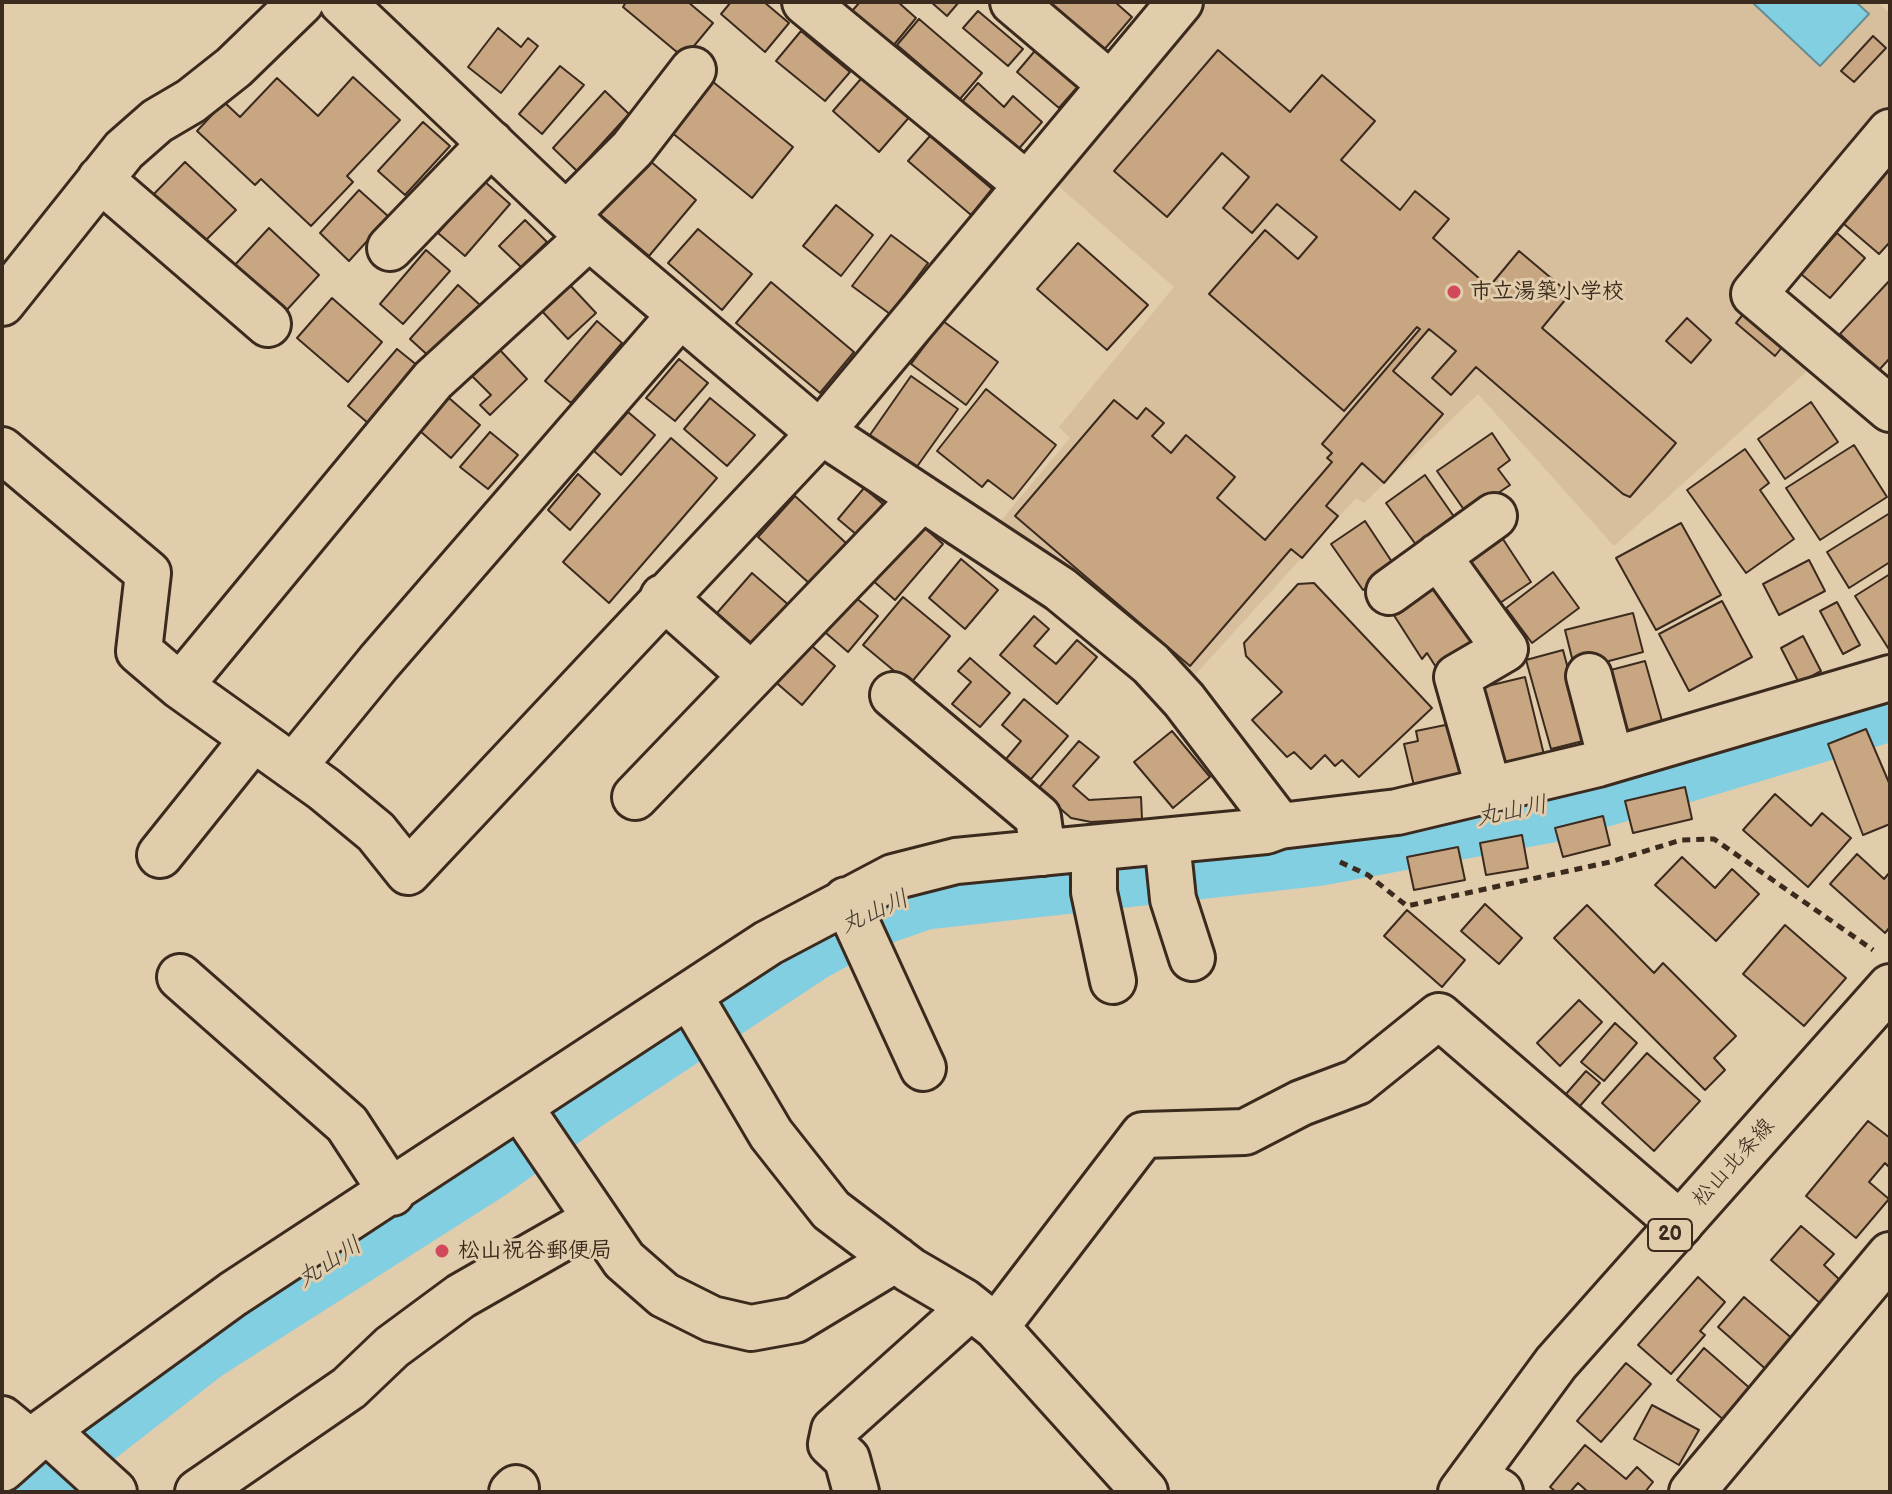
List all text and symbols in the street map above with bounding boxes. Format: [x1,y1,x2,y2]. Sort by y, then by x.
place label: 市立湯築小学校 [1470,279,1624,305]
marker: 市立湯築小学校 [1445,283,1463,301]
water label: 丸山川 [1474,791,1550,833]
water label: 丸山川 [836,885,914,941]
street label: 松山北条線 [1687,1113,1781,1213]
road number: 20 [1648,1219,1692,1251]
water label: 丸山川 [292,1231,368,1295]
place label: 松山祝谷郵便局 [458,1238,612,1264]
marker: 松山祝谷郵便局 [433,1242,451,1260]

